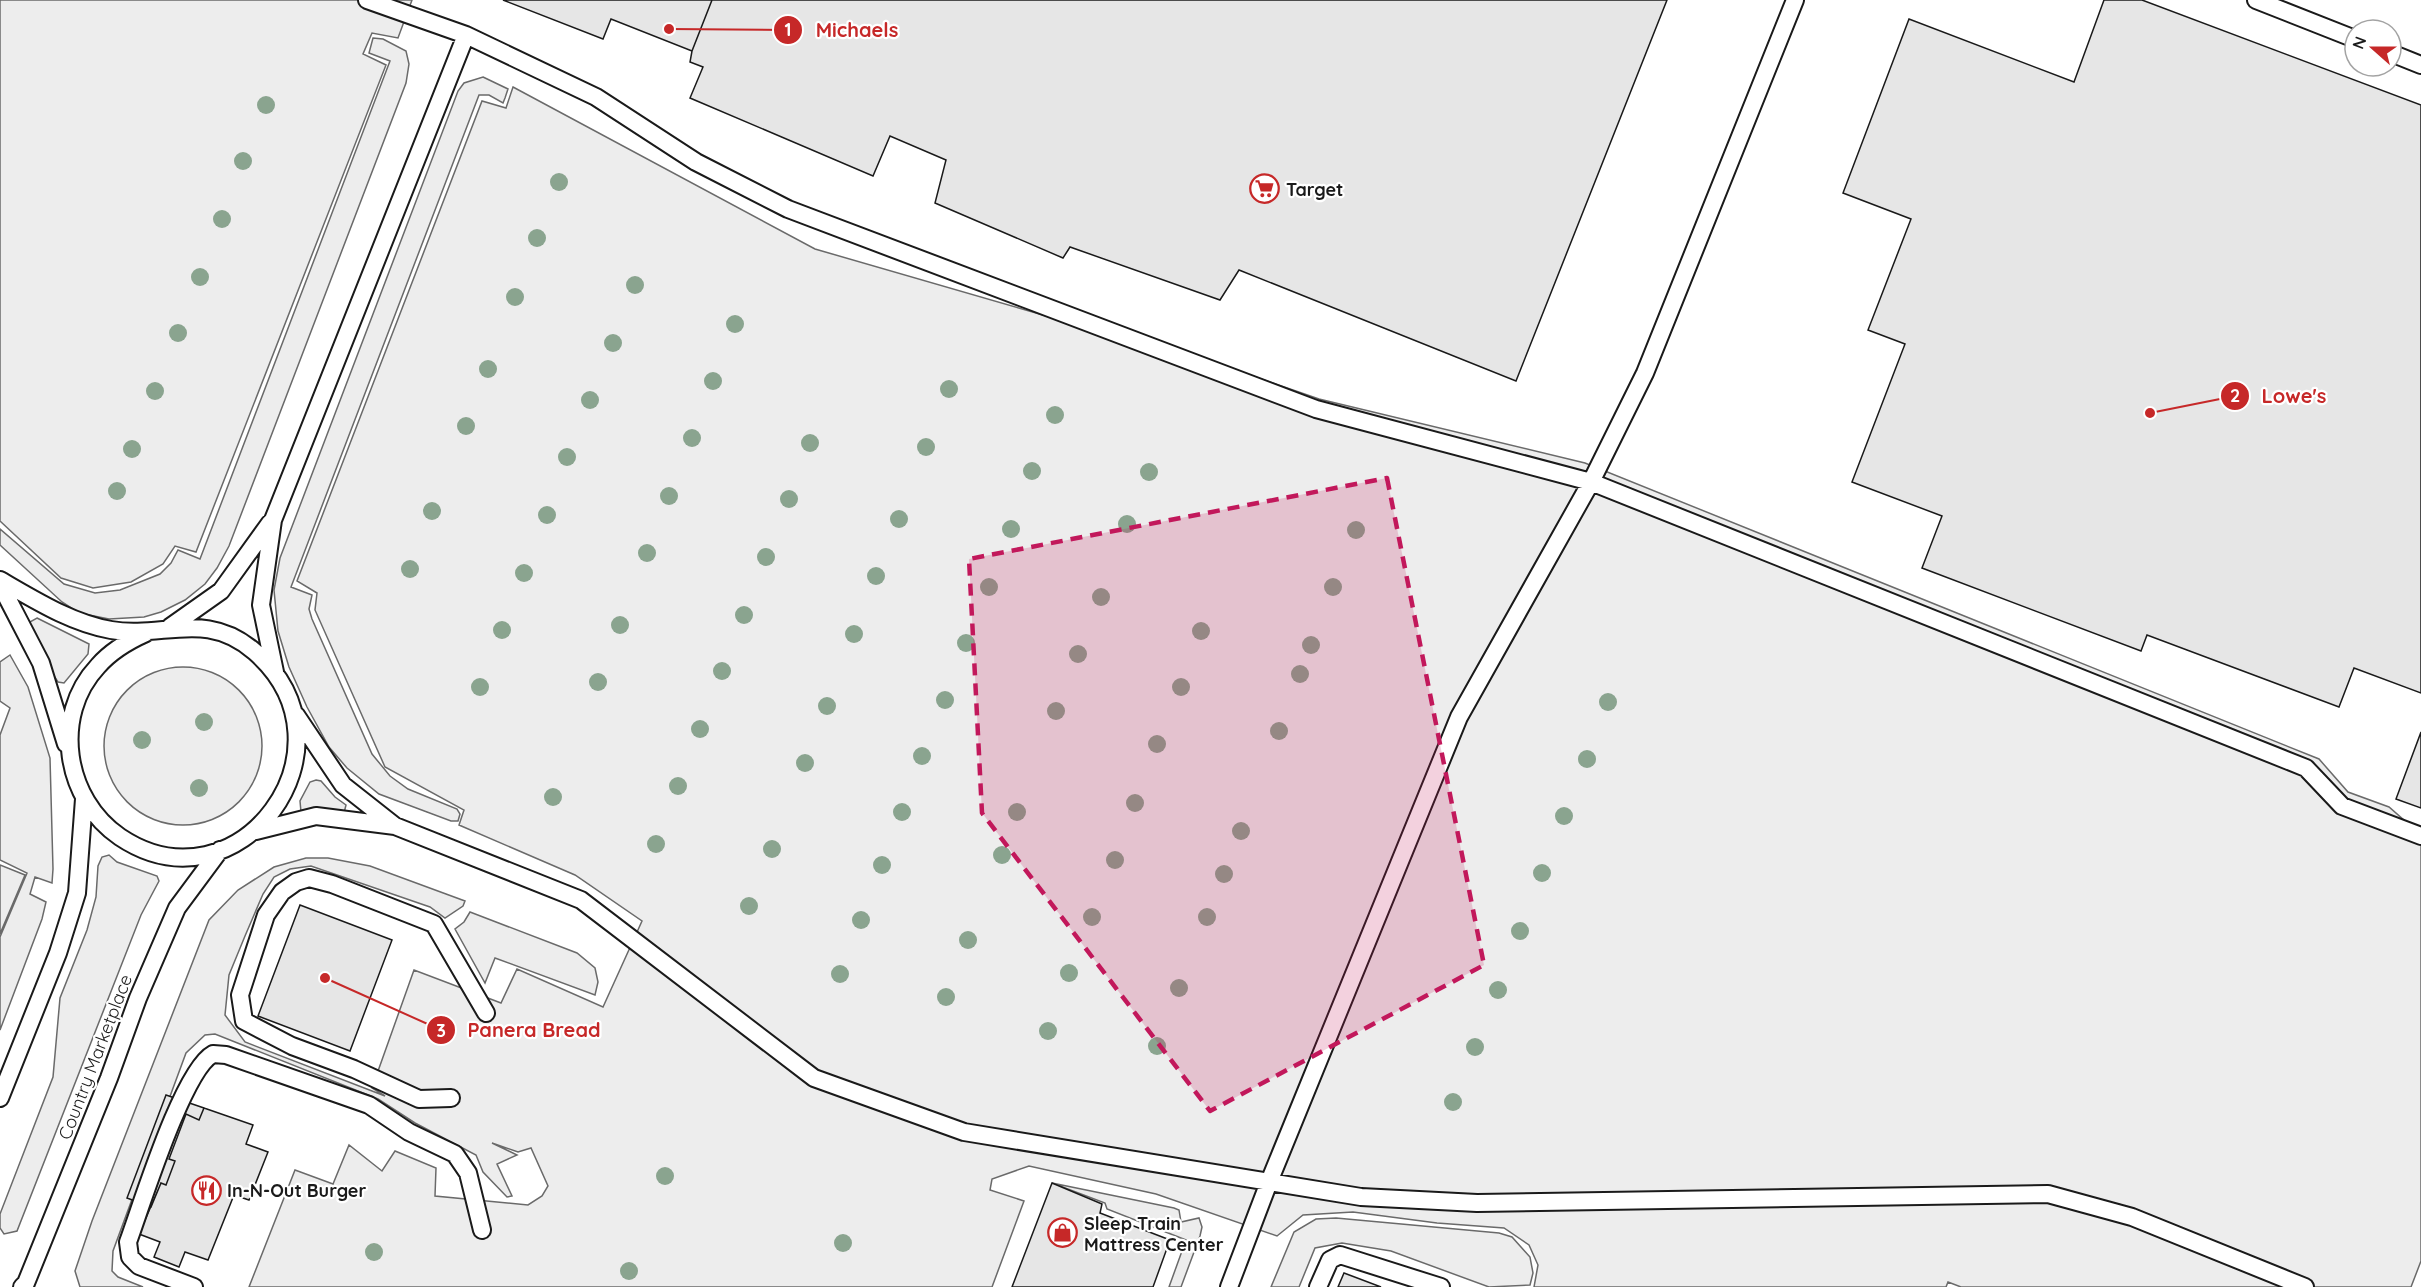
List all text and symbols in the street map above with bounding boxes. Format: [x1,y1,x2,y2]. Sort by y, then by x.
callout: Michaels [773,11,910,49]
text: Michaels [816,17,898,42]
text: 1 [784,18,792,41]
north arrow [2343,18,2403,78]
text: N [2348,34,2370,52]
supermarket icon: Target [1249,173,1281,205]
place label: Target [1286,178,1343,201]
callout: Lowe's [2220,377,2339,415]
text: Lowe's [2262,383,2326,408]
text: 2 [2230,384,2240,407]
street label: Country Marketplace [53,971,137,1143]
callout: Panera Bread [426,1011,613,1049]
text: Panera Bread [467,1017,601,1042]
text: 3 [436,1019,446,1042]
restaurant icon: In-N-Out Burger [190,1174,222,1206]
place label: In-N-Out Burger [227,1179,366,1202]
place label: Sleep Train Mattress Center [1084,1212,1224,1256]
shop icon: Sleep Train Mattress Center [1047,1217,1079,1249]

